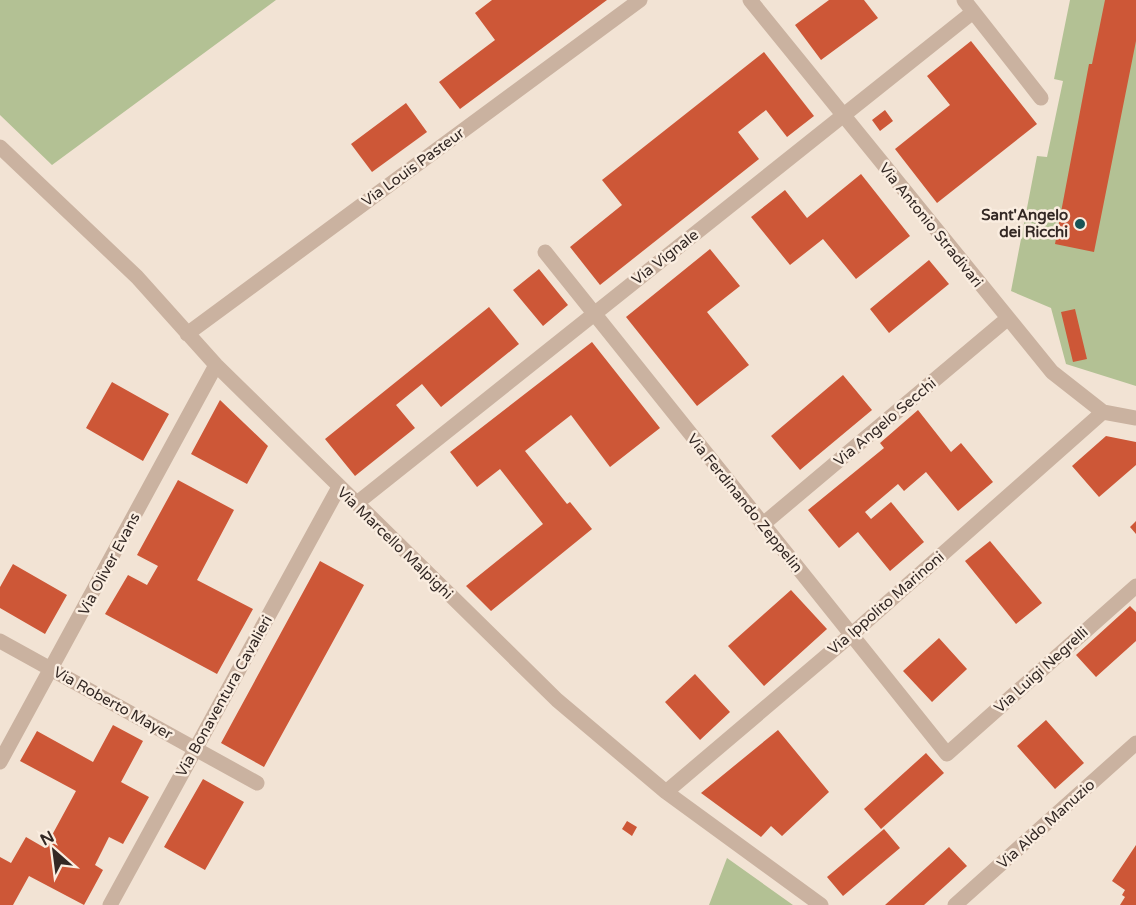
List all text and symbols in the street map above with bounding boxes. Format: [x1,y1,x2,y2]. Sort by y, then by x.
street label: Via Louis Pasteur [358,124,468,210]
street label: Via Antonio Stradivari [875,159,987,291]
place label: Sant'Angelo dei Ricchi [981,206,1068,241]
marker: Sant'Angelo dei Ricchi [1073,217,1087,231]
street label: Via Vignale [628,225,702,289]
street label: Via Angelo Secchi [830,374,940,470]
street label: Via Ferdinando Zeppelin [683,430,807,576]
street label: Via Marcello Malpighi [333,483,457,603]
street label: Via Oliver Evans [74,510,144,618]
street label: Via Ippolito Marinoni [824,548,948,658]
street label: Via Bonaventura Cavalieri [172,612,276,780]
street label: Via Luigi Negrelli [990,623,1092,717]
street label: Via Roberto Mayer [50,663,176,743]
street label: Via Aldo Manuzio [993,775,1099,873]
north arrow [24,821,84,881]
text: N [37,827,58,850]

